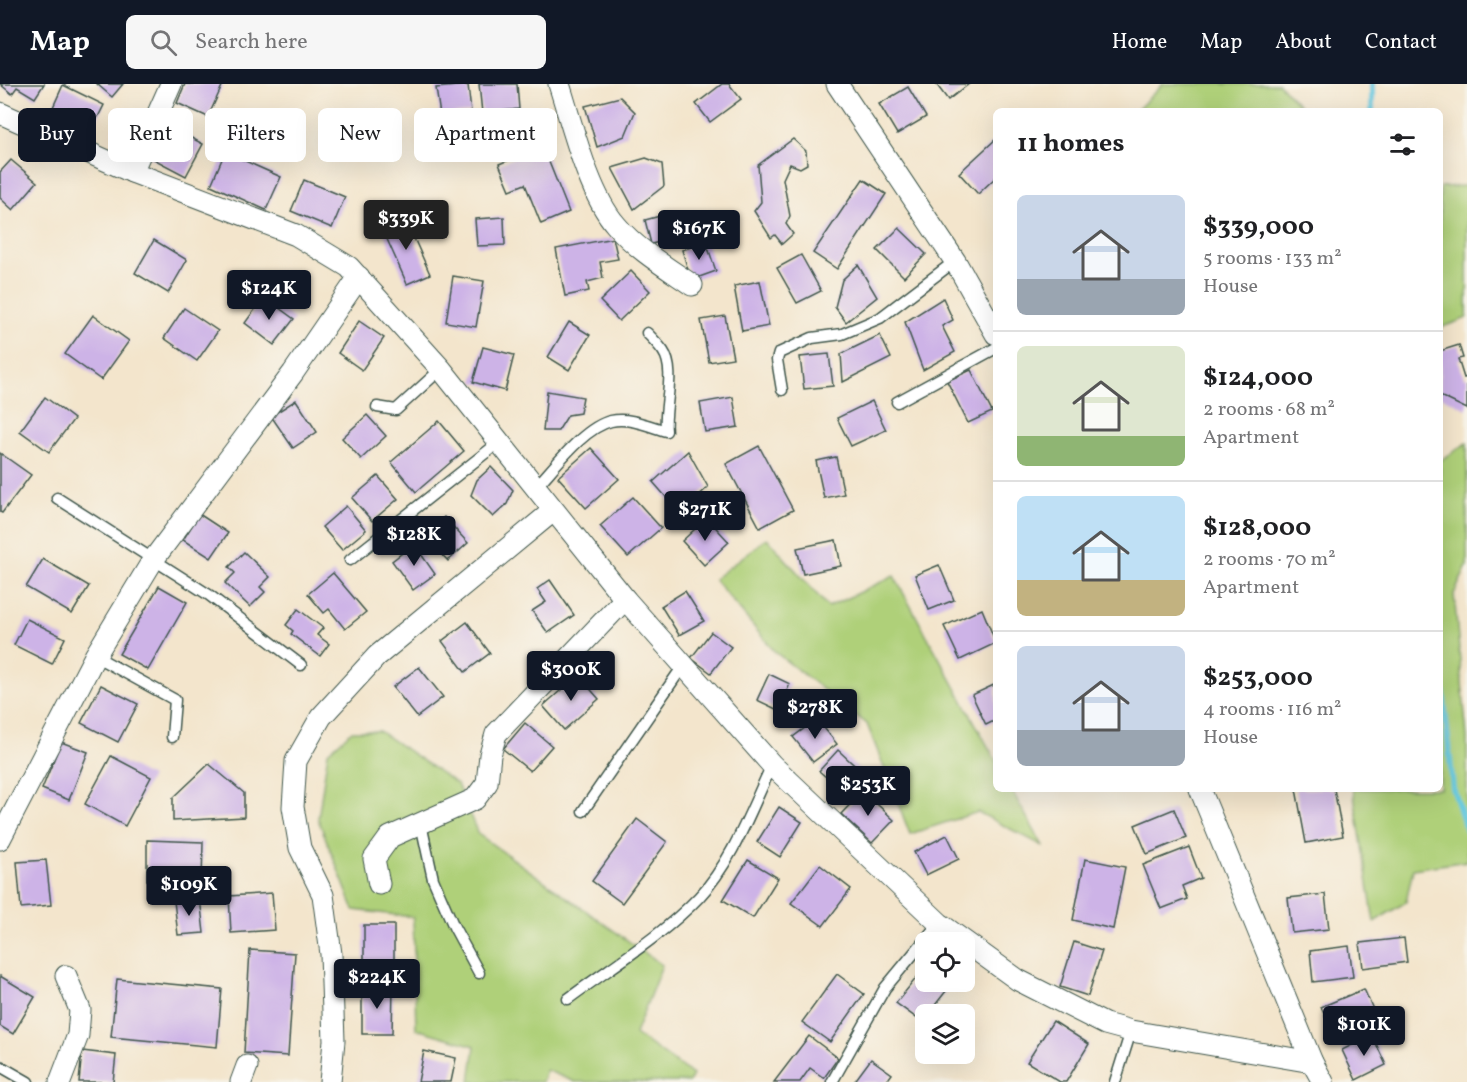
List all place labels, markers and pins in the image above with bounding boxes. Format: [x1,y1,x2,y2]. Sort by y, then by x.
pin: $339K [364,200,448,251]
pin: $167K [657,210,741,261]
pin: $124K [227,270,311,321]
pin: $271K [663,491,747,542]
pin: $128K [372,516,456,567]
pin: $300K [529,651,613,702]
pin: $278K [773,689,857,740]
pin: $253K [826,766,910,817]
pin: $109K [147,866,231,917]
pin: $224K [335,959,419,1010]
pin: $101K [1322,1006,1406,1057]

